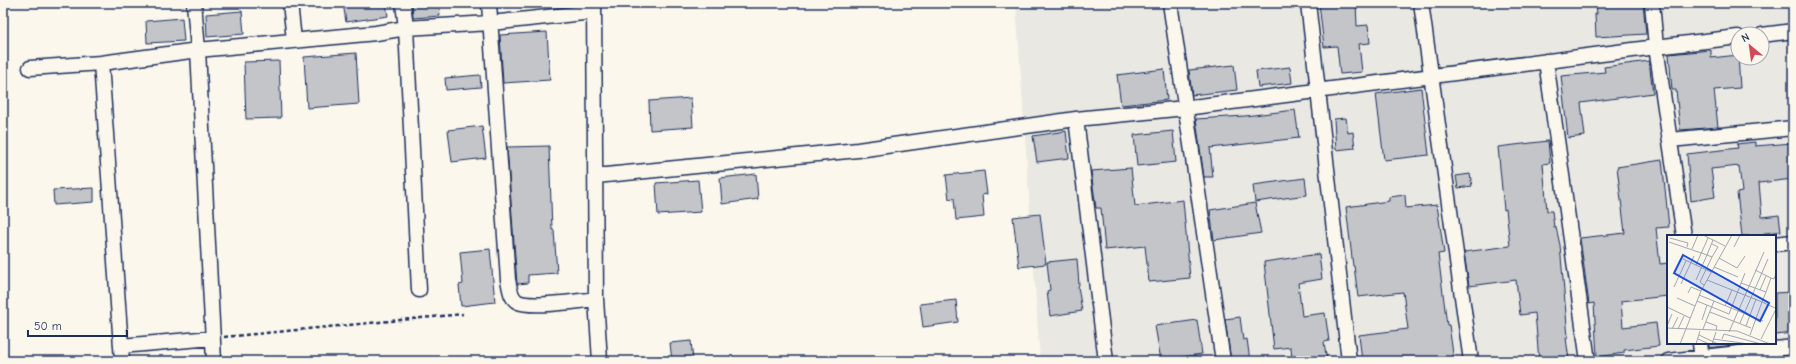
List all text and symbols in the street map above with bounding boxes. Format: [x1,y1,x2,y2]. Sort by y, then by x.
north arrow [1730,26,1770,66]
text: N [1739,30,1752,45]
inset map [1667,235,1776,344]
scale bar [28,312,127,338]
text: 50 m [34,319,62,333]

